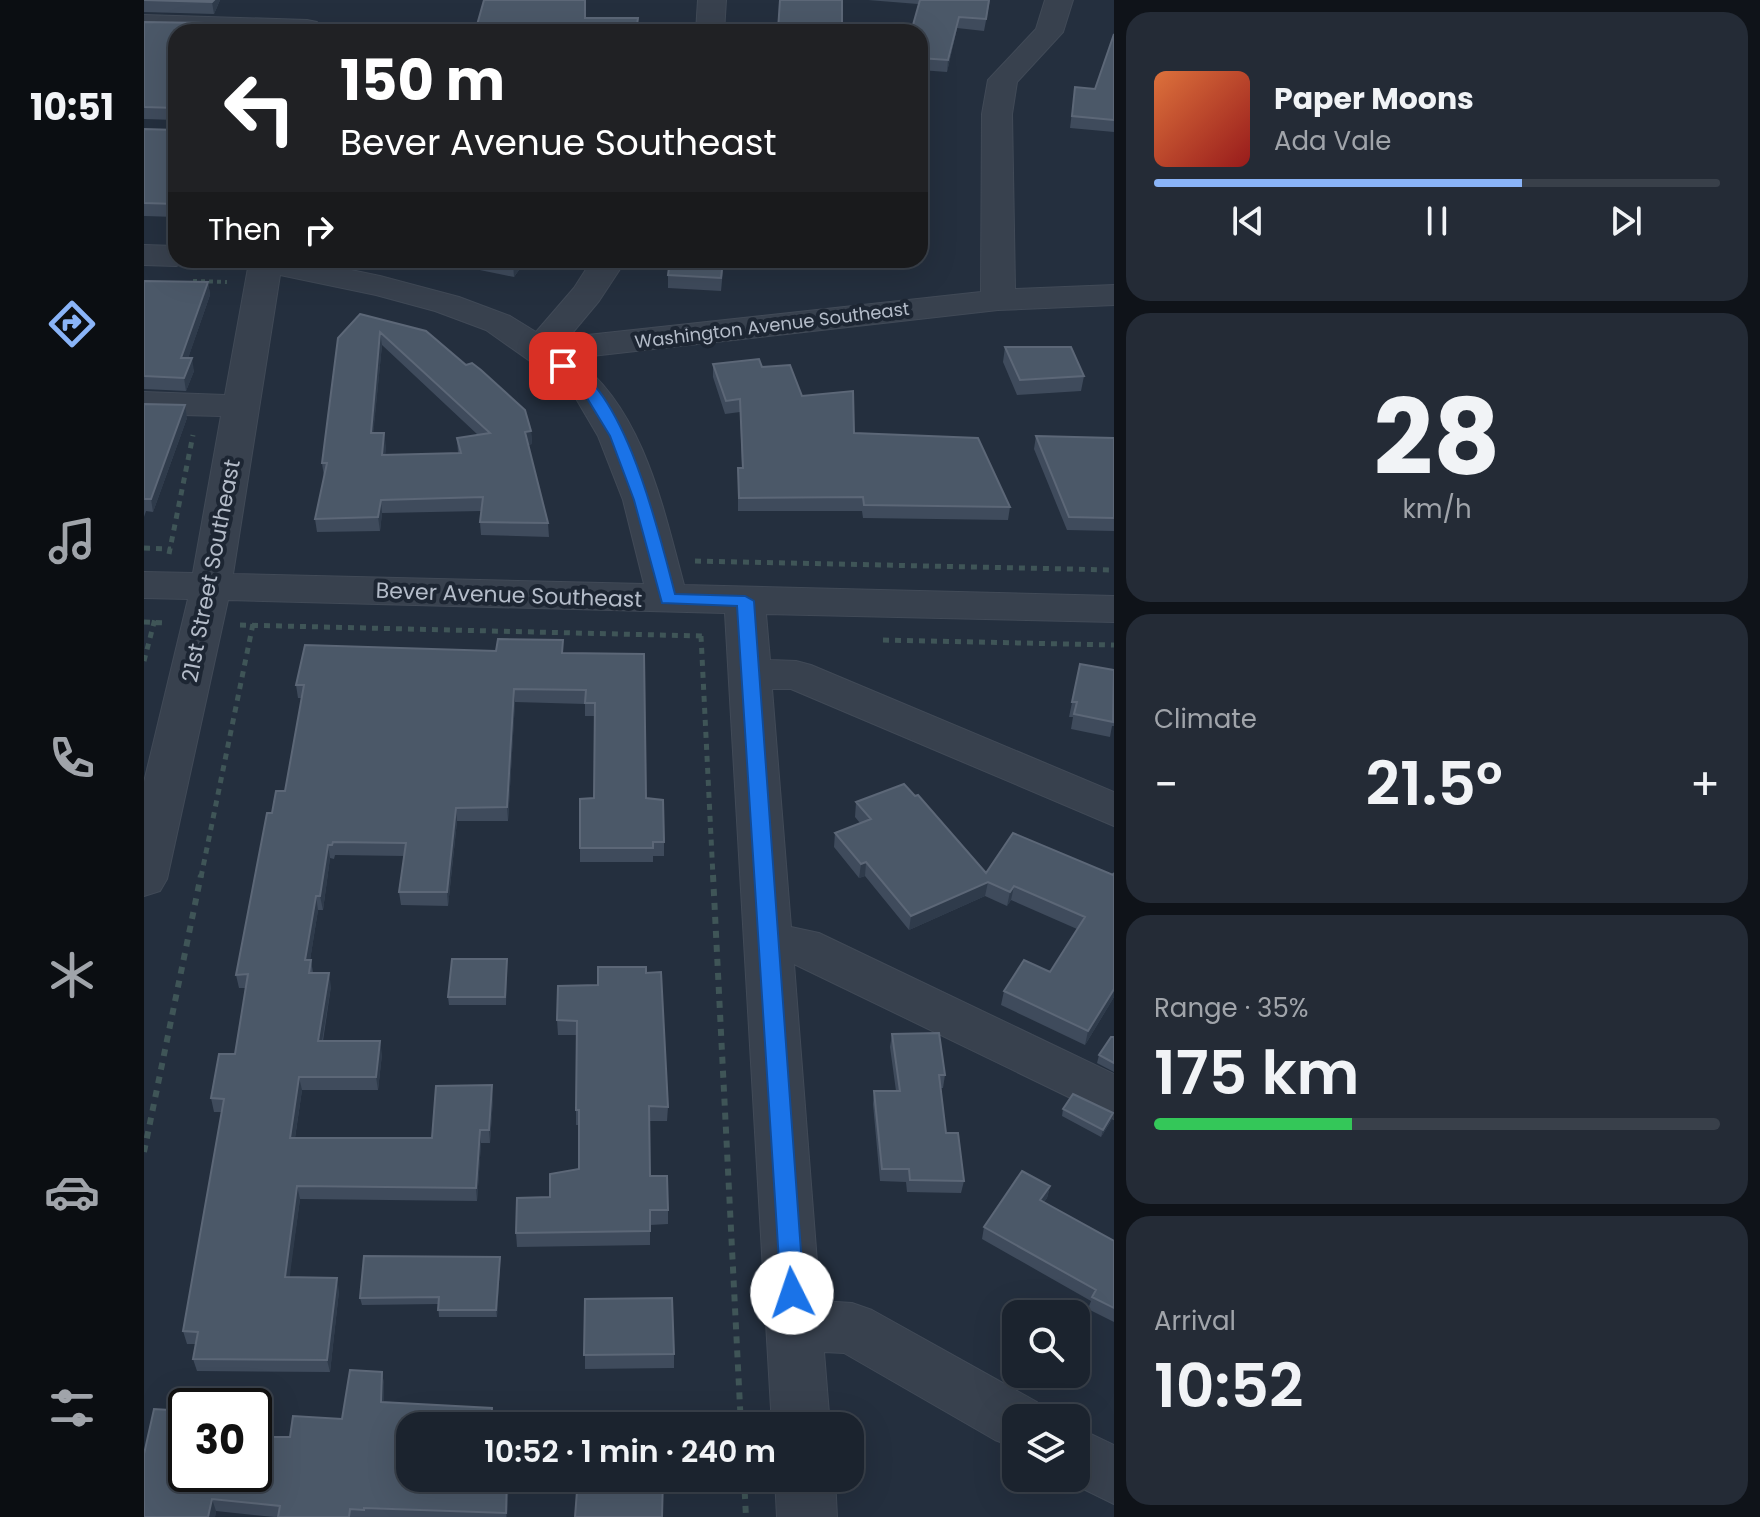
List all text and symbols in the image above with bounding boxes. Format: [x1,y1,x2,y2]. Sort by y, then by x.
text: 150 m [340,41,505,120]
icon: left [208,56,312,160]
text: Paper Moons [1274,77,1474,120]
text: 10:51 [30,82,114,133]
text: Bever Avenue Southeast [340,117,777,168]
text: Ada Vale [1274,123,1391,159]
icon: previous [1226,199,1270,243]
icon: pause [1415,199,1459,243]
icon: next [1604,199,1648,243]
text: Then [208,208,281,251]
icon: right [297,208,341,252]
icon: directions [44,296,100,352]
street label: Washington Avenue Southeast [633,296,911,354]
pin [529,332,597,400]
icon: arrive [541,344,585,388]
text: 28 [1374,365,1500,510]
street label: 21st Street Southeast [174,457,248,685]
text: km/h [1402,491,1472,527]
icon: music [44,513,100,569]
street label: Bever Avenue Southeast [375,575,643,615]
text: Climate [1154,701,1257,737]
icon: phone [44,730,100,786]
text: 21.5° [1366,742,1503,826]
text: − [1154,754,1178,815]
text: + [1690,754,1720,815]
icon: climate [44,947,100,1003]
text: Range · 35% [1154,990,1309,1026]
text: 175 km [1154,1031,1359,1115]
icon: car [44,1164,100,1220]
position arrow [750,1251,834,1335]
map controls [1002,1300,1090,1492]
button: search [1002,1300,1090,1388]
text: Arrival [1154,1303,1236,1339]
text: 10:52 [1154,1344,1303,1428]
icon: filters [44,1380,100,1436]
speed limit sign: 30 [168,1388,272,1492]
button: layers [1002,1404,1090,1492]
text: 10:52 · 1 min · 240 m [484,1430,776,1473]

